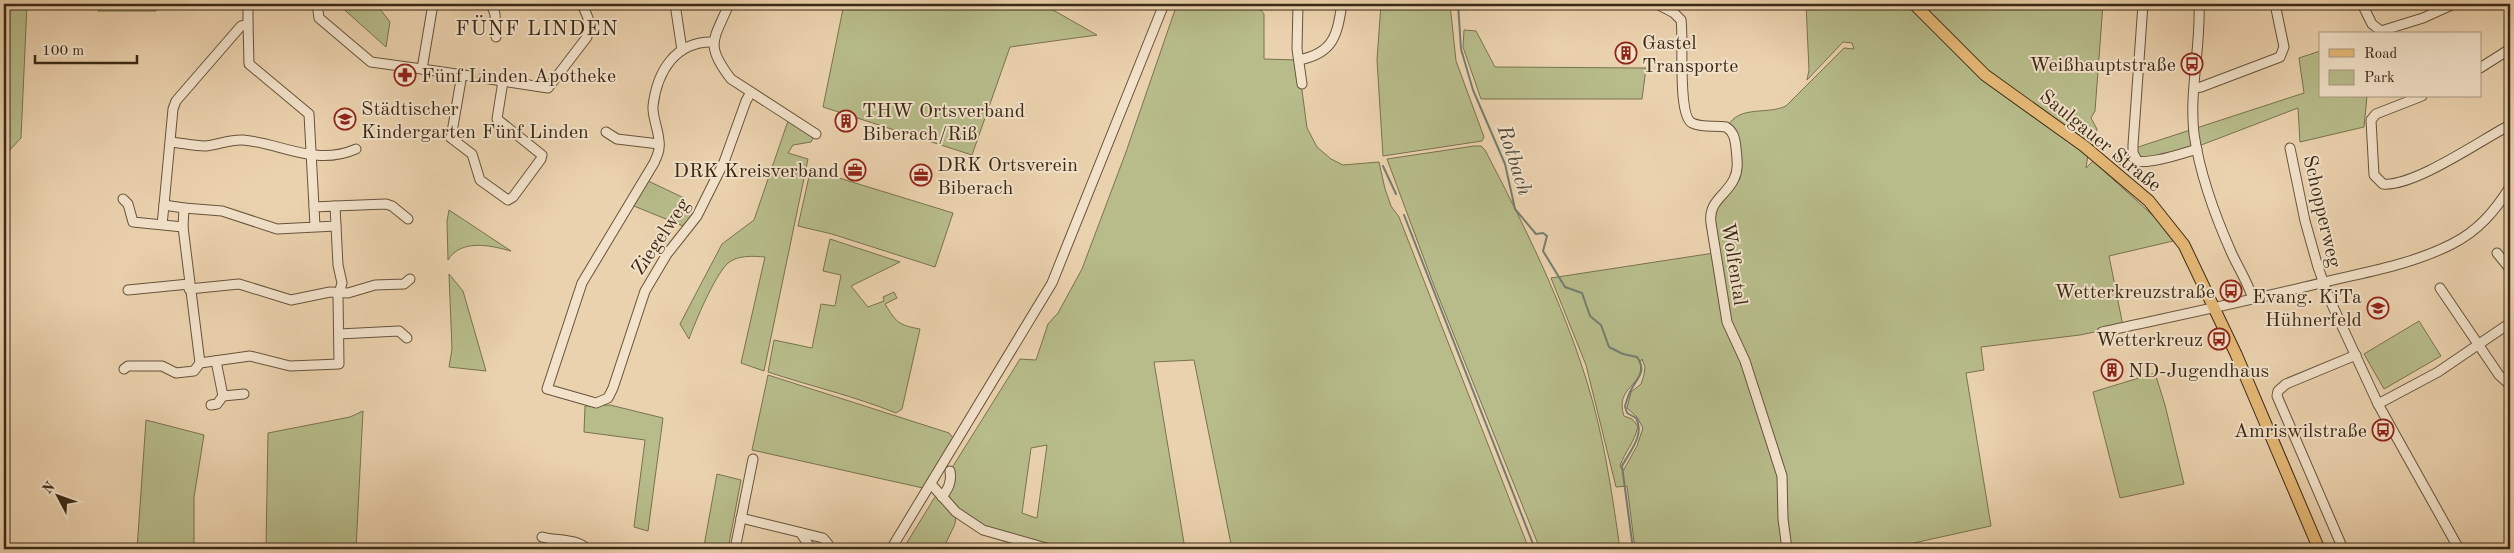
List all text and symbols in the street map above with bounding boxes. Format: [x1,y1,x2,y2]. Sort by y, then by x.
district label: FÜNF LINDEN [455,15,619,40]
scale bar [35,32,138,64]
legend [2319,32,2482,98]
place label: Gastel Transporte [1642,34,1739,77]
building icon: Gastel Transporte [1614,41,1638,65]
text: 100 m [42,44,84,59]
text: Road [2364,47,2398,62]
bus stop icon: Weißhauptstraße [2180,52,2204,76]
place label: Weißhauptstraße [2029,56,2176,76]
pharmacy icon: Fünf Linden Apotheke [393,63,417,87]
place label: Fünf Linden Apotheke [421,67,616,87]
text: Park [2364,71,2395,86]
street label: Saulgauer Straße [2035,87,2164,197]
place label: Städtischer Kindergarten Fünf Linden [361,100,589,143]
place label: THW Ortsverband Biberach/Riß [862,102,1025,145]
school or university icon: Städtischer Kindergarten Fünf Linden [333,107,357,131]
building icon: THW Ortsverband Biberach/Riß [834,109,858,133]
water label: Rotbach [1492,122,1535,198]
street label: Schopperweg [2298,153,2344,270]
place label: DRK Ortsverein Biberach [937,156,1078,199]
office icon: DRK Kreisverband [843,158,867,182]
place label: DRK Kreisverband [673,162,839,182]
office icon: DRK Ortsverein Biberach [909,163,933,187]
street label: Ziegelweg [629,195,695,279]
street label: Wolfental [1717,221,1749,307]
bus stop icon: Wetterkreuzstraße [2219,279,2243,303]
place label: Wetterkreuzstraße [2054,283,2215,303]
place label: Evang. KiTa Hühnerfeld [2252,288,2362,331]
school or university icon: Evang. KiTa Hühnerfeld [2366,296,2390,320]
bus stop icon: Wetterkreuz [2207,327,2231,351]
place label: Wetterkreuz [2096,331,2203,351]
building icon: ND-Jugendhaus [2100,358,2124,382]
place label: ND-Jugendhaus [2128,362,2269,382]
bus stop icon: Amriswilstraße [2371,418,2395,442]
place label: Amriswilstraße [2234,422,2367,442]
north arrow [32,470,82,520]
text: N [40,479,58,497]

